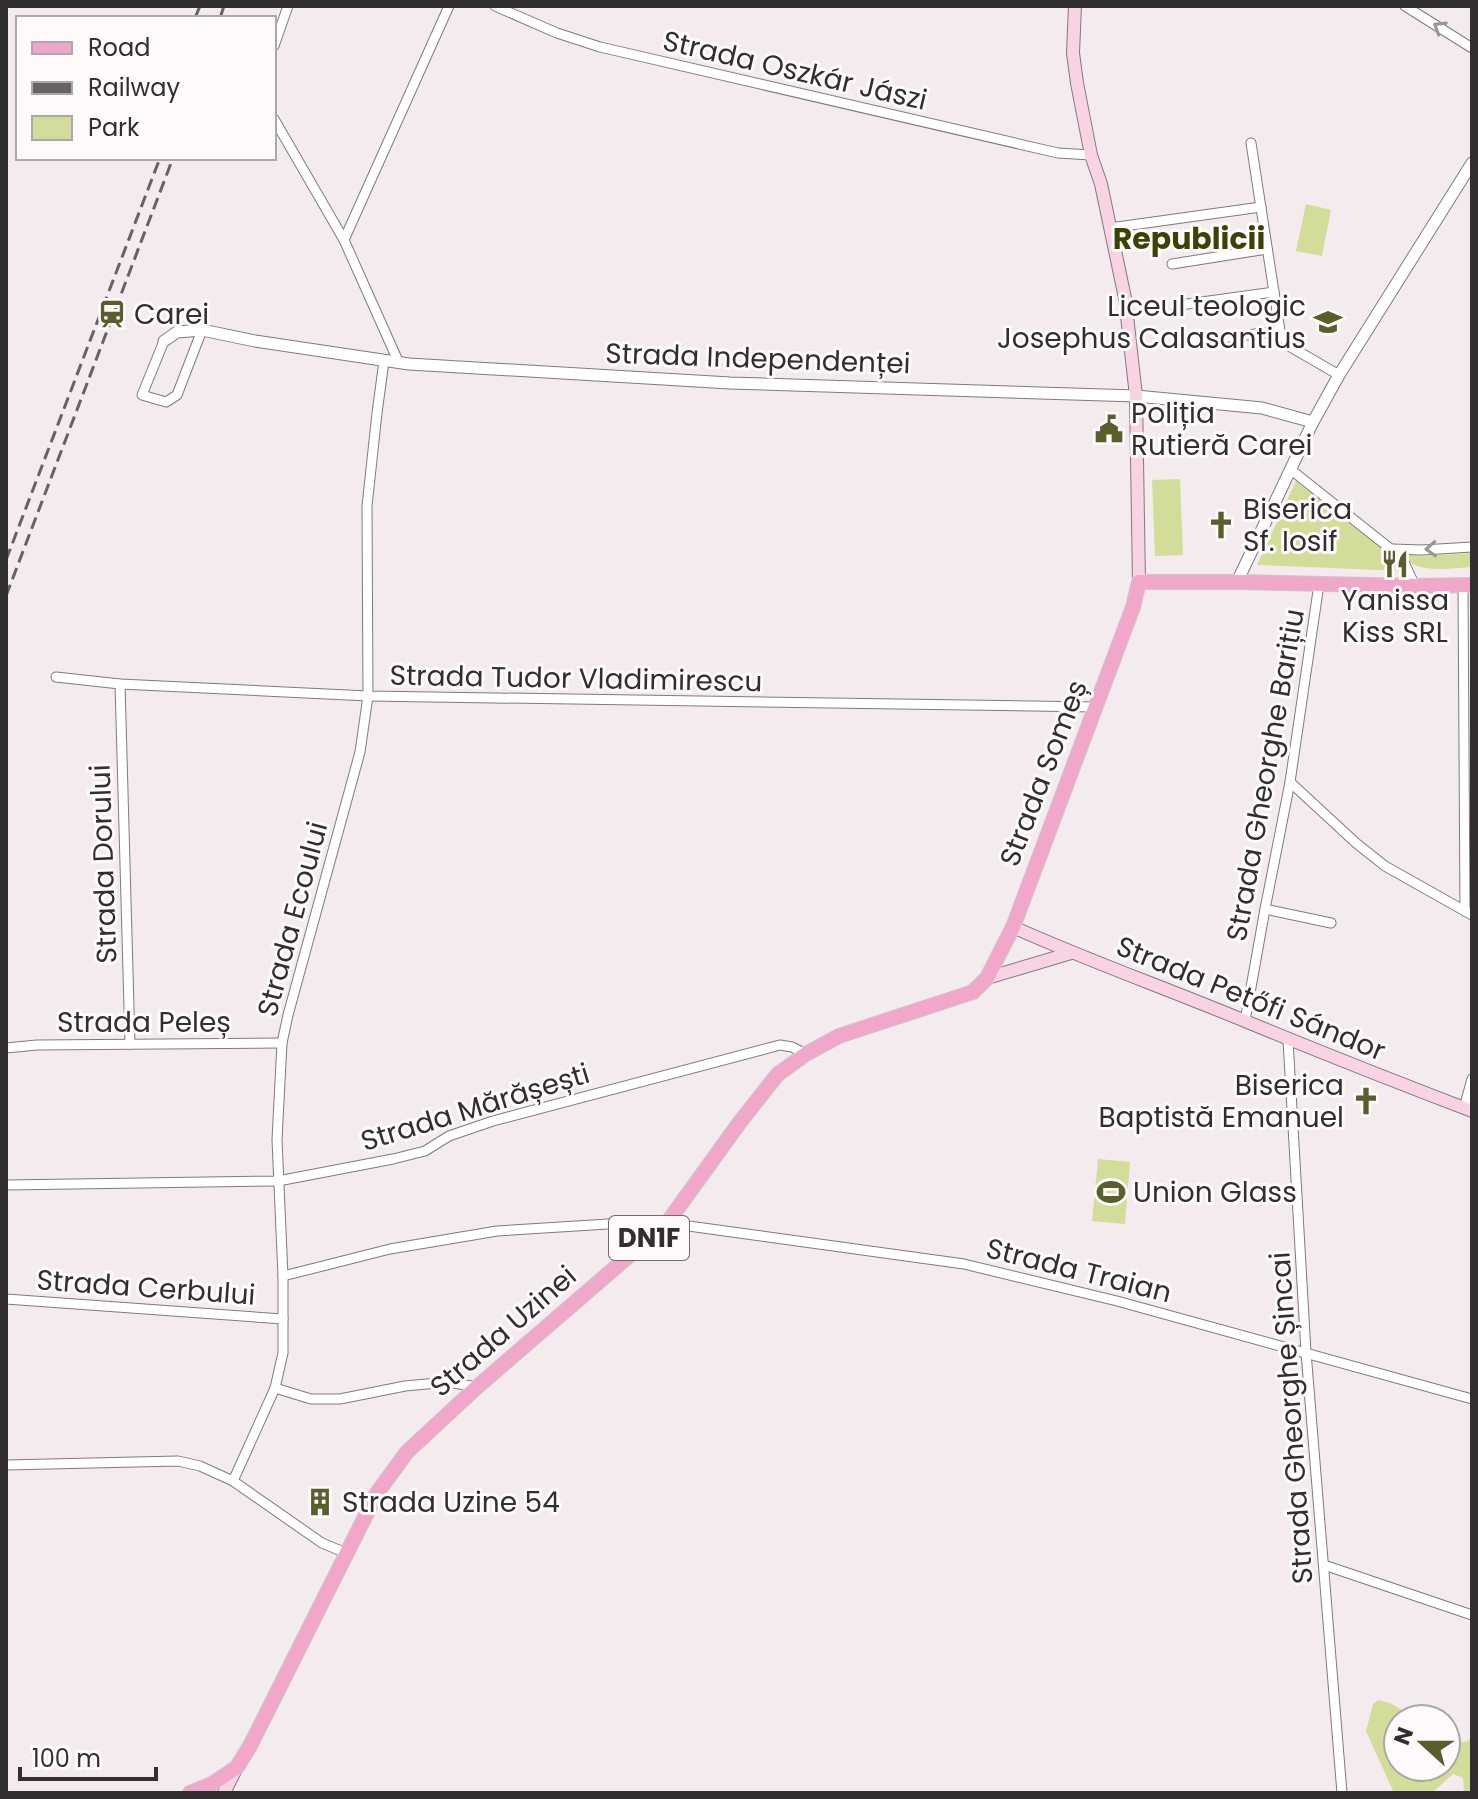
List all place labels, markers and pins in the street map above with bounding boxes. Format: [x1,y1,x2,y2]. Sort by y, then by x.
place label: Liceul teologic Josephus Calasantius [997,287,1306,358]
place label: Carei [134,295,209,334]
station icon: Carei [97,299,127,329]
school or university icon: Liceul teologic Josephus Calasantius [1313,307,1343,337]
place label: Poliția Rutieră Carei [1131,394,1312,465]
public building icon: Poliția Rutieră Carei [1094,414,1124,444]
place label: Biserica Sf. Iosif [1243,490,1352,561]
church icon: Biserica Sf. Iosif [1206,510,1236,540]
restaurant icon: Yanissa Kiss SRL [1380,549,1410,579]
place label: Yanissa Kiss SRL [1341,581,1449,652]
place label: Biserica Baptistă Emanuel [1098,1066,1344,1137]
church icon: Biserica Baptistă Emanuel [1351,1086,1381,1116]
place label: Union Glass [1133,1173,1297,1212]
sports icon: Union Glass [1096,1177,1126,1207]
place label: Strada Uzine 54 [342,1483,560,1522]
building icon: Strada Uzine 54 [305,1487,335,1517]

